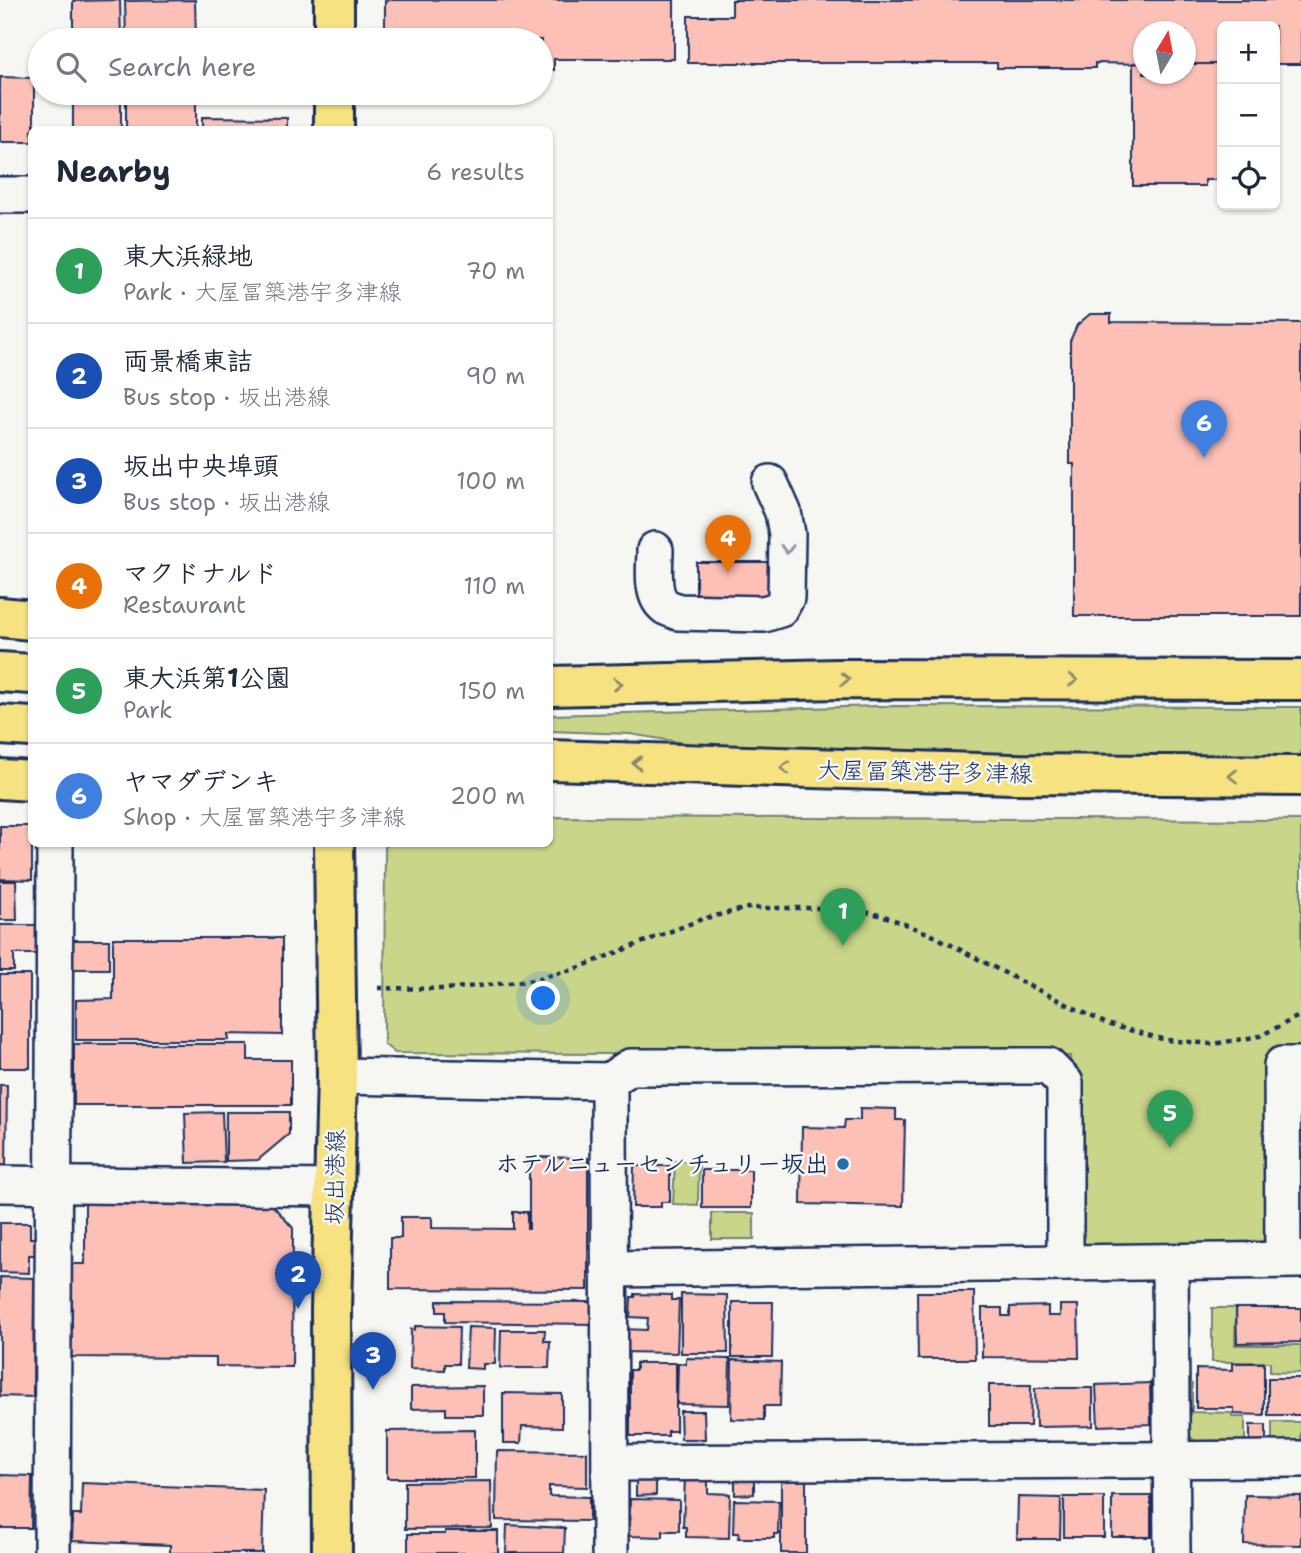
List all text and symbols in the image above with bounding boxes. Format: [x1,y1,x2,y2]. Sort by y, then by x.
north arrow [1133,21,1196,84]
map controls [1217,21,1280,210]
button: + [1217,21,1280,84]
search box [28,28,553,105]
icon: search [52,48,90,86]
text: Search here [108,49,257,84]
button: − [1217,84,1280,147]
button: locate [1217,147,1280,210]
text: Nearby [56,151,171,192]
text: 6 results [426,157,525,187]
text: 東大浜緑地 [123,238,253,273]
text: 1 [74,256,84,286]
text: 70 m [466,256,525,286]
text: Park · 大屋冨築港宇多津線 [123,277,402,307]
text: 両景橋東詰 [123,343,253,378]
text: 2 [71,361,87,391]
text: 90 m [465,361,525,391]
text: Bus stop · 坂出港線 [123,382,330,412]
pin: 6 [1181,400,1227,458]
text: 坂出中央埠頭 [123,448,279,483]
text: 3 [71,466,87,496]
text: 100 m [456,466,525,496]
text: Bus stop · 坂出港線 [123,487,330,517]
pin: 4 [705,515,751,573]
one-way arrow [779,543,794,554]
text: マクドナルド [123,555,278,590]
text: 4 [71,571,87,601]
text: 110 m [463,571,525,601]
text: Restaurant [123,590,246,620]
text: 東大浜第1公園 [123,660,291,695]
one-way arrow [840,671,851,687]
one-way arrow [1068,672,1078,688]
text: 5 [72,676,86,706]
text: 150 m [458,676,525,706]
one-way arrow [613,676,623,692]
text: Park [123,695,172,725]
street label: 大屋冨築港宇多津線 [817,754,1033,790]
one-way arrow [632,756,643,771]
one-way arrow [779,761,790,776]
text: ヤマダデンキ [123,763,279,798]
one-way arrow [1227,768,1238,784]
text: 6 [71,781,87,811]
text: 200 m [450,781,525,811]
text: Shop · 大屋冨築港宇多津線 [123,802,406,832]
pin: 1 [820,888,866,946]
your location [526,981,560,1015]
pin: 5 [1147,1090,1193,1148]
street label: 坂出港線 [318,1129,352,1225]
place label: ホテルニューセンチュリー坂出 [495,1148,829,1180]
marker: ホテルニューセンチュリー坂出 [835,1156,851,1172]
pin: 2 [275,1251,321,1309]
pin: 3 [350,1332,396,1390]

